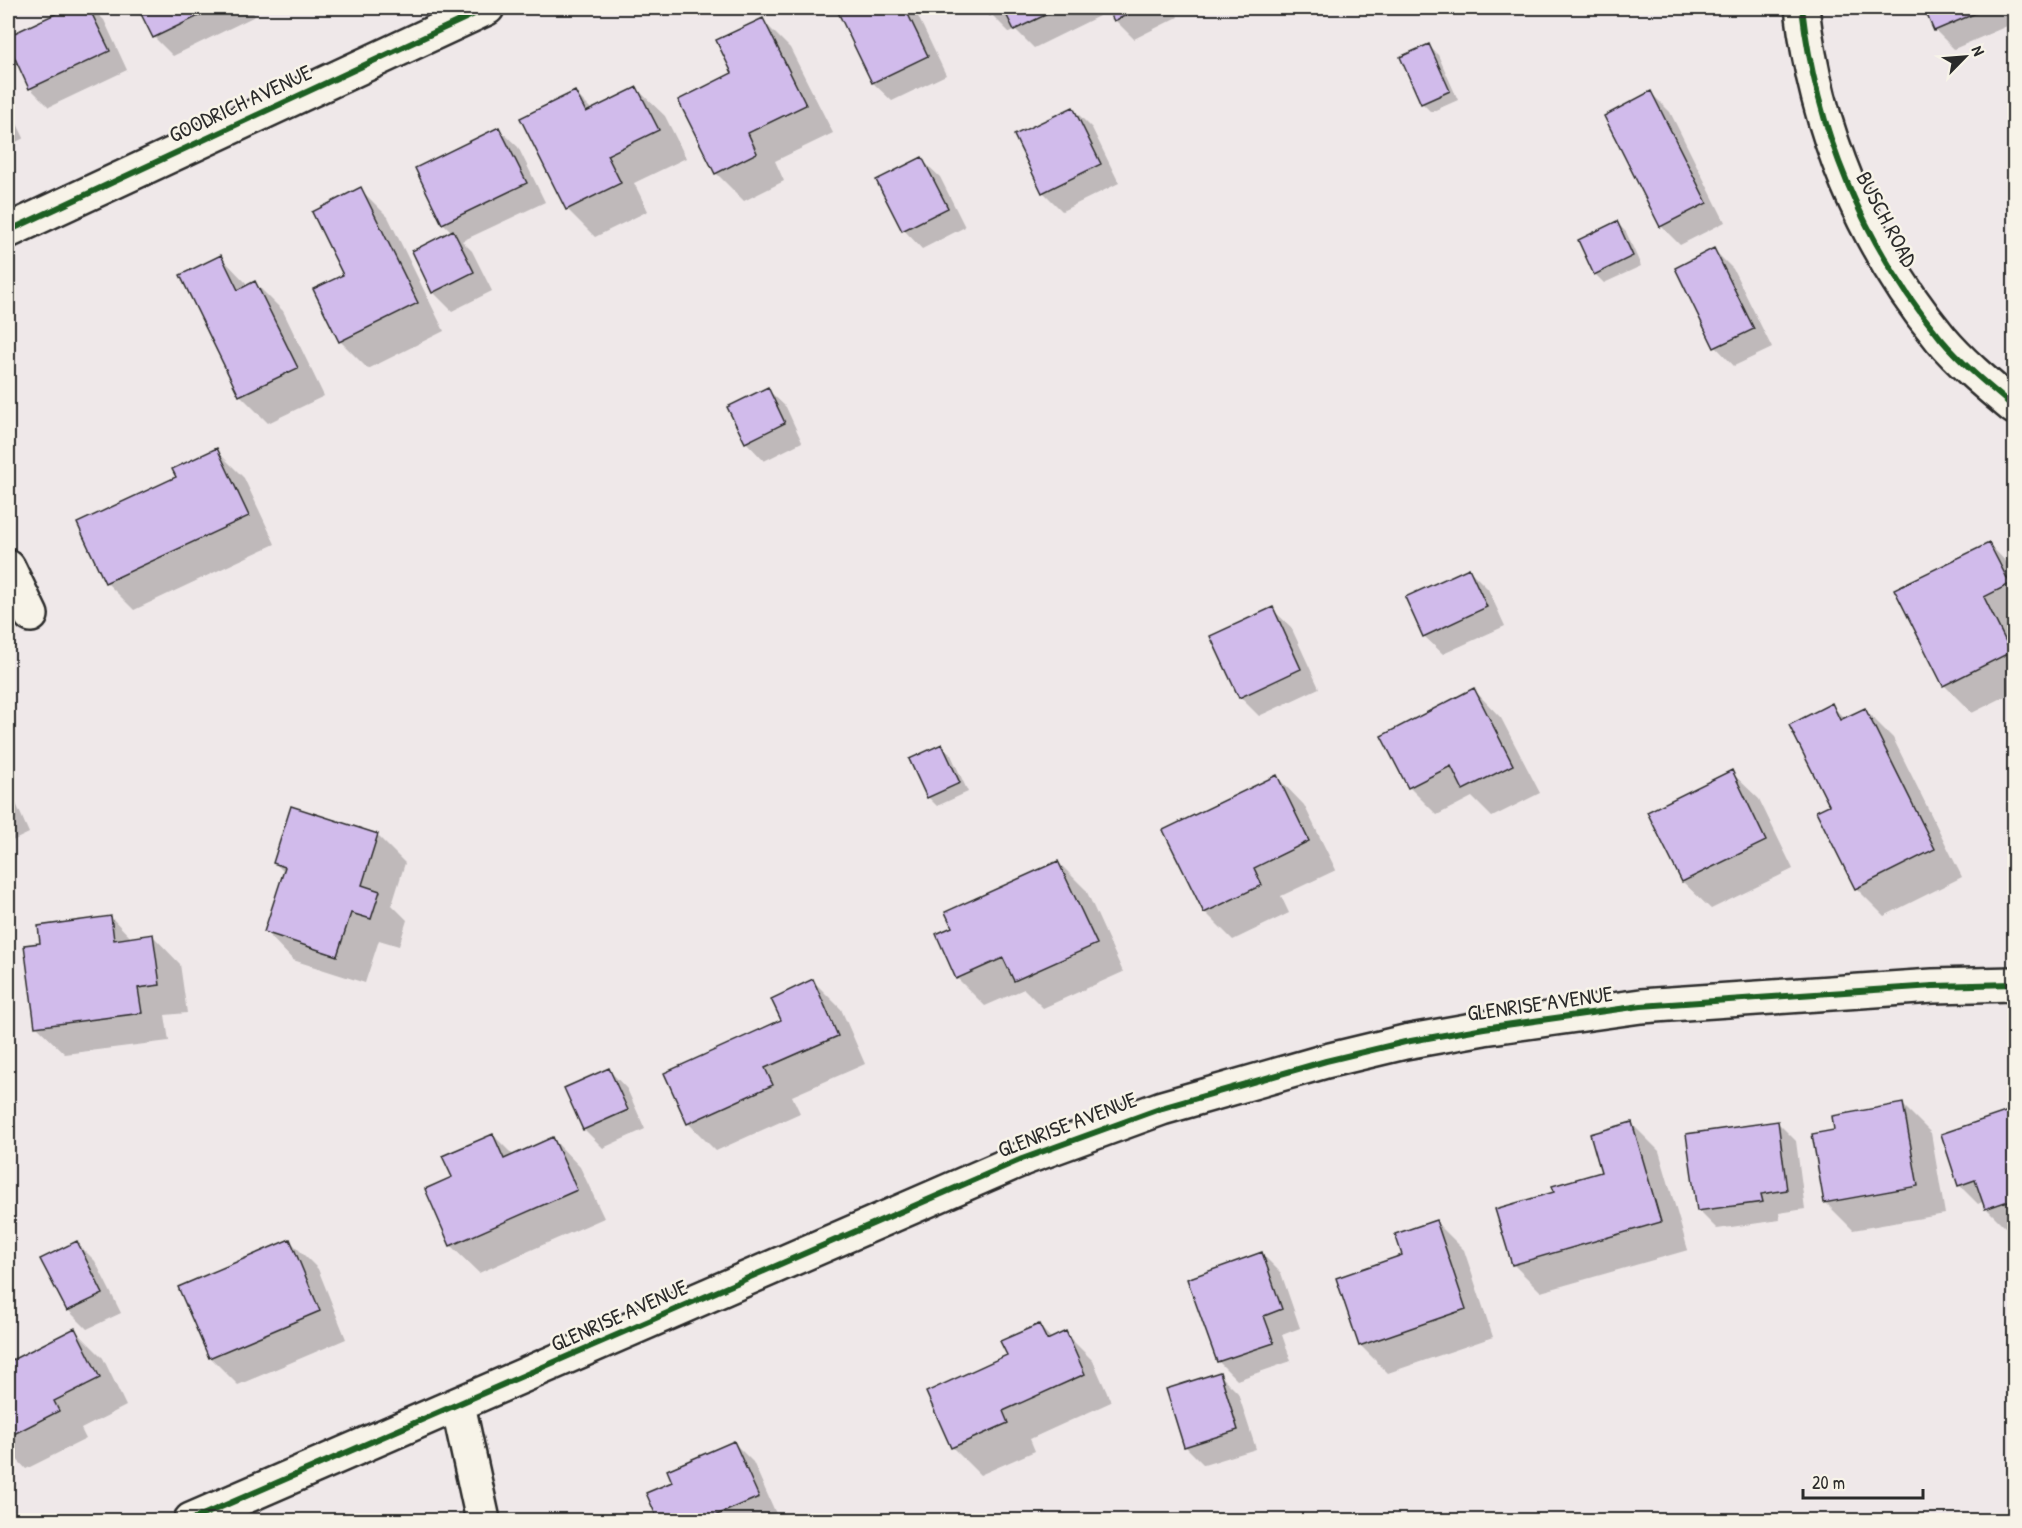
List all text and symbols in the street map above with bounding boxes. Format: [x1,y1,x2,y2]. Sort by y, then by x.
north arrow [1935,27,1995,87]
text: N [1967,42,1991,60]
street label: GOODRICH AVENUE [164,57,317,149]
street label: BUSCH ROAD [1849,166,1925,273]
street label: GLENRISE AVENUE [1465,978,1615,1028]
street label: GLENRISE AVENUE [993,1084,1141,1164]
street label: GLENRISE AVENUE [546,1271,692,1359]
scale bar [1803,1462,1923,1500]
text: 20 m [1812,1470,1845,1495]

